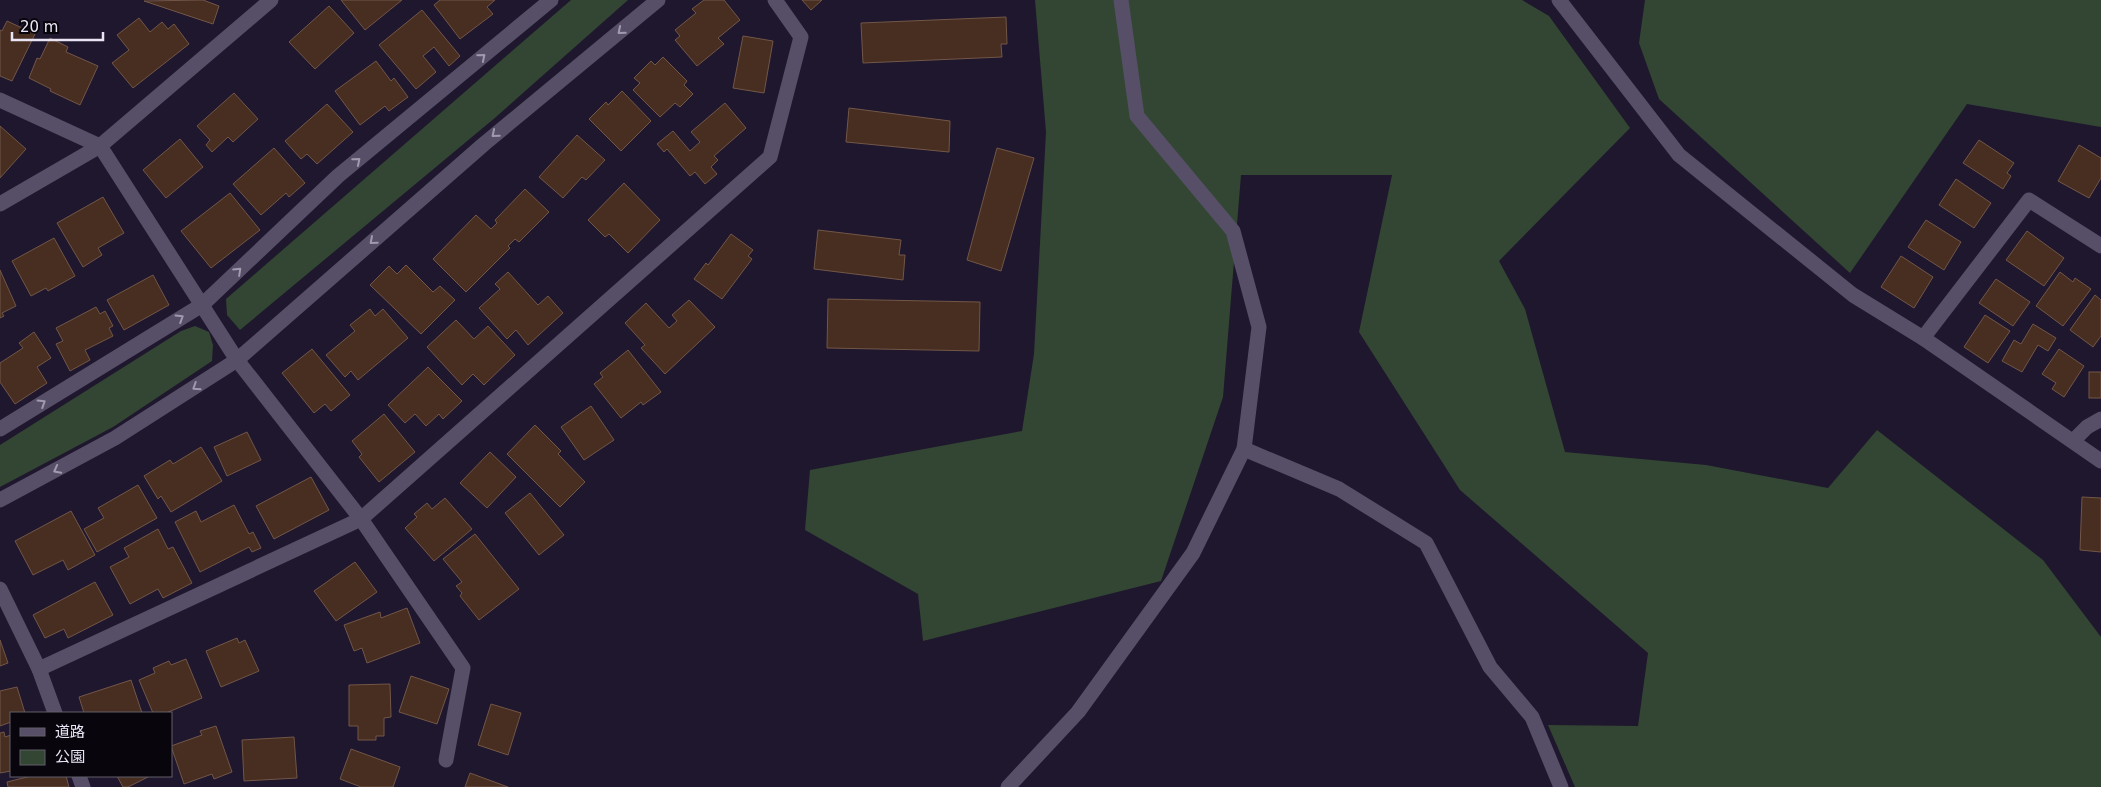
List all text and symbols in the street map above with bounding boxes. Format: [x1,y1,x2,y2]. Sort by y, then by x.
scale bar [12,10,104,42]
text: 20 m [20,18,58,36]
one-way arrow [618,25,627,34]
one-way arrow [476,54,485,63]
one-way arrow [492,129,501,138]
one-way arrow [351,158,360,166]
one-way arrow [370,235,379,244]
one-way arrow [232,268,241,277]
one-way arrow [175,315,184,325]
one-way arrow [193,380,202,390]
one-way arrow [36,400,45,410]
one-way arrow [53,464,62,474]
legend [10,712,172,777]
text: 道路 [55,723,85,741]
text: 公園 [55,748,85,766]

